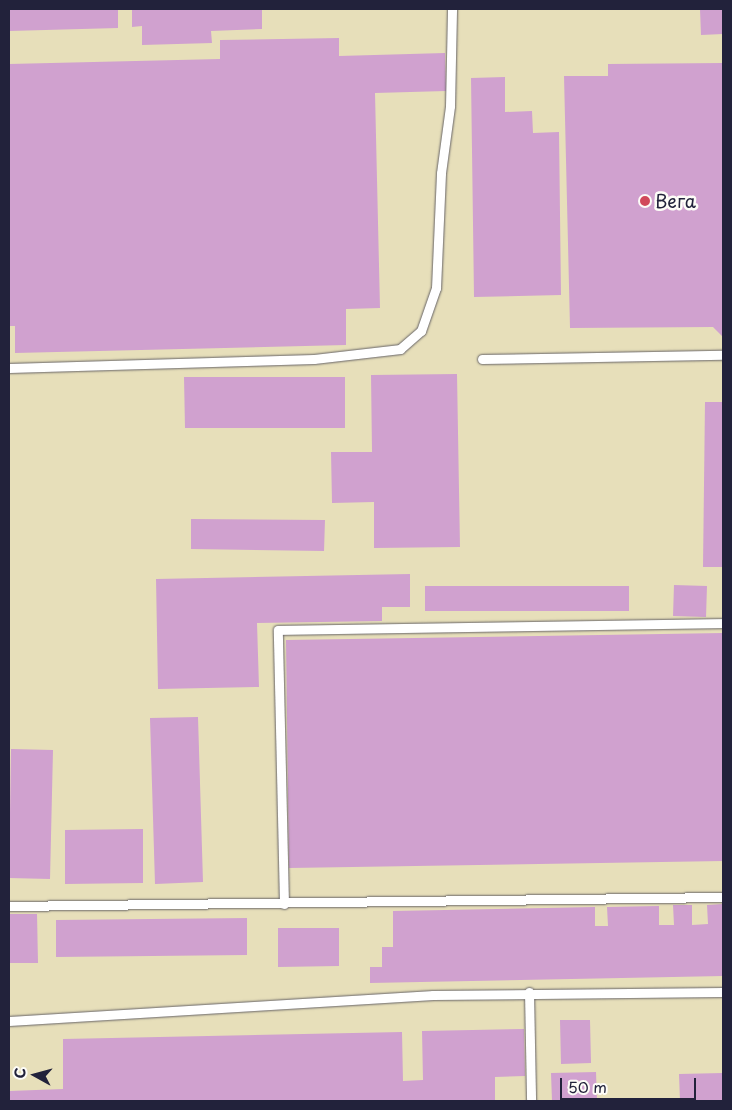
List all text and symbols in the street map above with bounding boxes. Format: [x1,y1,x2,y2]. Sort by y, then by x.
place label: Вега [655,190,696,212]
marker: Вега [639,195,651,207]
north arrow [10,1050,60,1100]
text: С [9,1067,31,1080]
scale bar [562,1068,698,1100]
text: 50 m [568,1075,607,1098]

